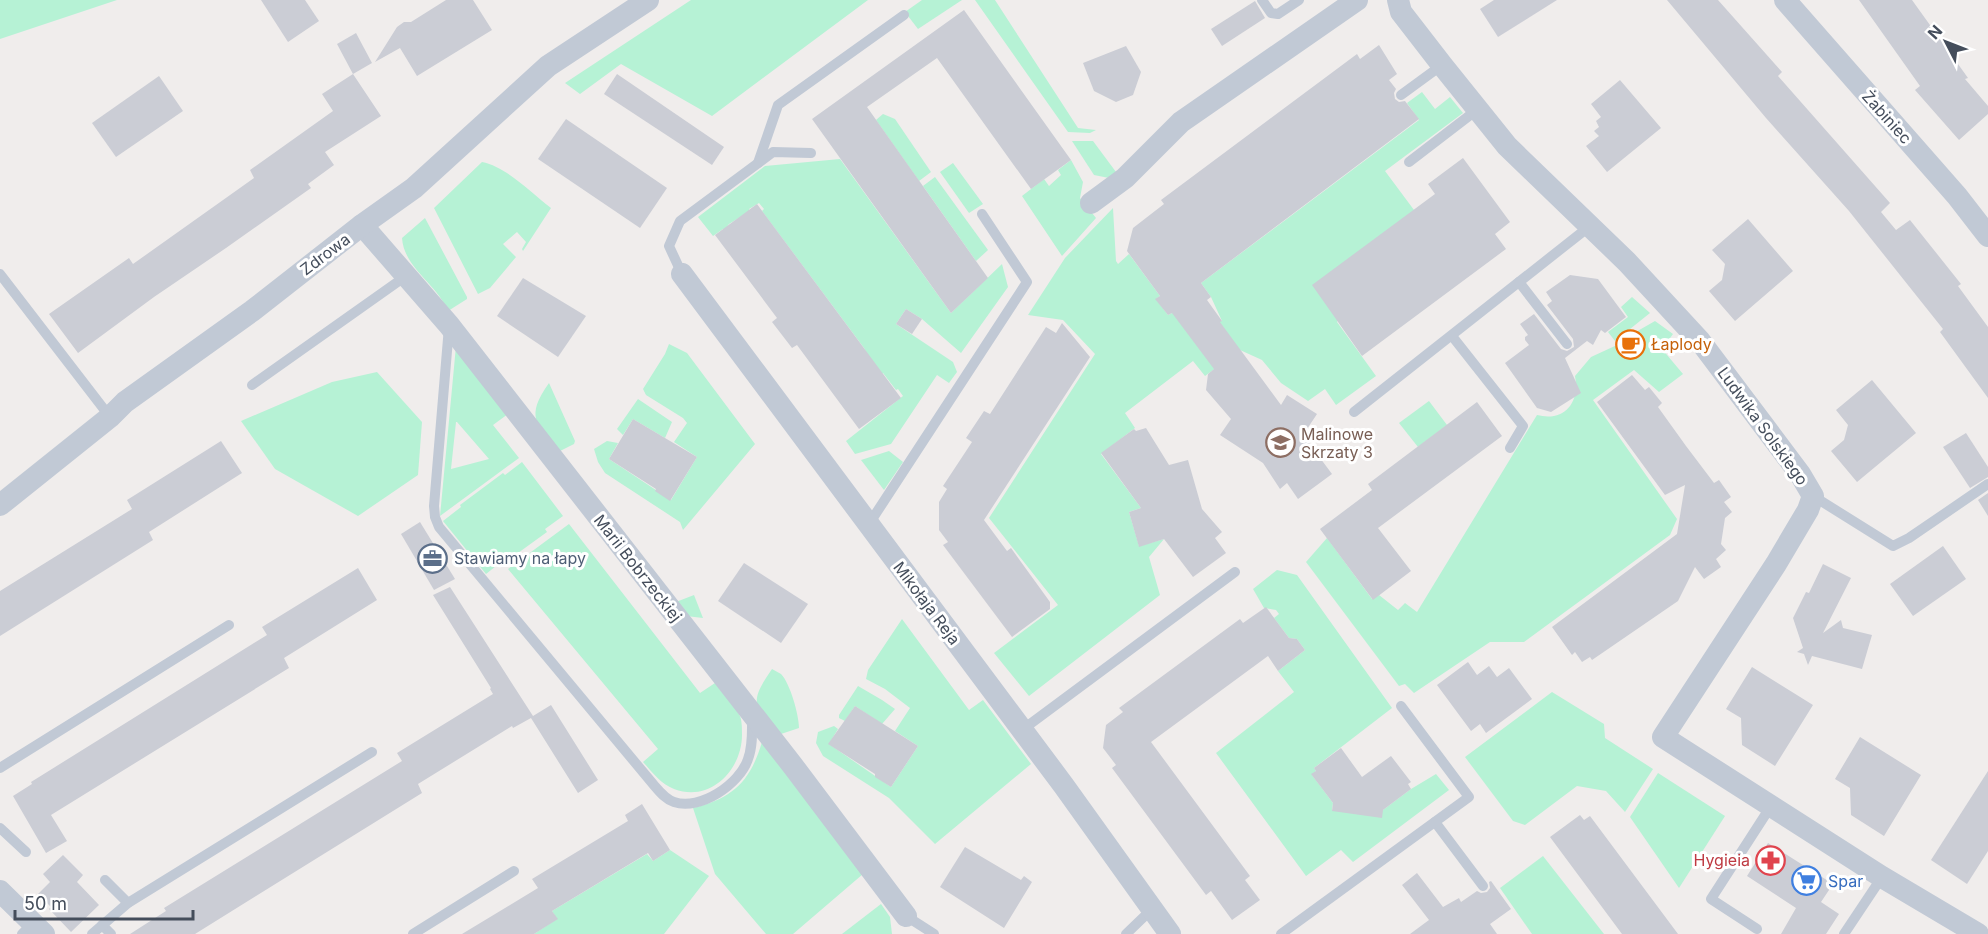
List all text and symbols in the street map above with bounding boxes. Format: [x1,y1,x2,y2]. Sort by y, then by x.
north arrow [1916,12,1976,72]
text: N [1923,21,1946,43]
street label: Żabiniec [1858,86,1916,148]
street label: Zdrowa [296,229,354,279]
cafe icon: Łaplody [1614,328,1646,360]
place label: Łaplody [1651,334,1712,354]
street label: Ludwika Solskiego [1713,363,1813,489]
place label: Malinowe Skrzaty 3 [1301,424,1373,462]
school or university icon: Malinowe Skrzaty 3 [1264,427,1296,459]
street label: Marii Bobrzeckiej [590,510,686,626]
office icon: Stawiamy na łapy [417,542,449,574]
place label: Stawiamy na łapy [454,548,586,568]
street label: Mikołaja Reja [889,558,965,648]
pharmacy icon: Hygieia [1755,844,1787,876]
place label: Hygieia [1693,850,1750,870]
supermarket icon: Spar [1791,865,1823,897]
place label: Spar [1828,871,1863,891]
scale bar [15,883,194,921]
text: 50 m [24,893,67,914]

